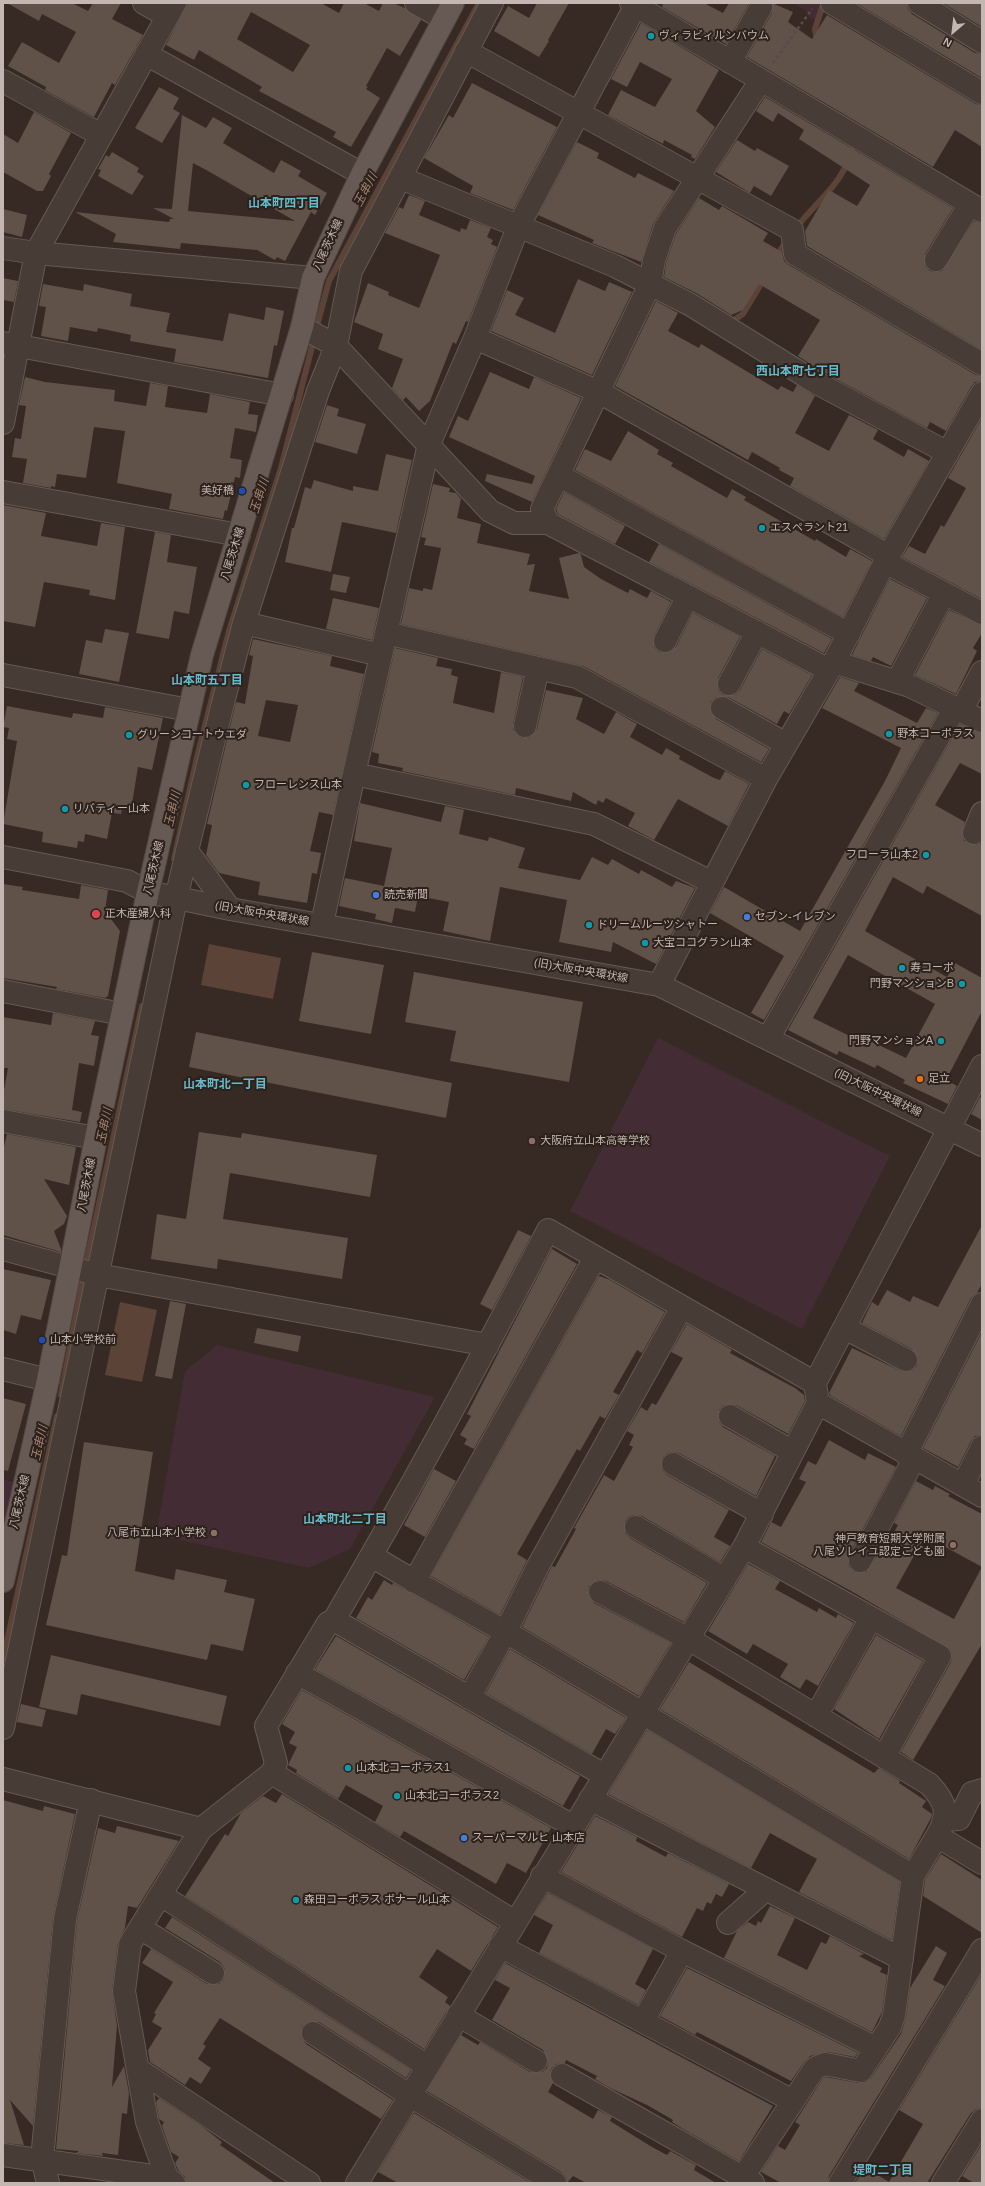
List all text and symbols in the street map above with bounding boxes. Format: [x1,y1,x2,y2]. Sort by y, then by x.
north arrow [933,12,973,52]
place label: ヴィラビィルンバウム [659,29,769,43]
marker: ヴィラビィルンバウム [646,31,656,41]
text: N [941,35,954,50]
water label: 玉串川 [351,171,381,209]
district label: 山本町四丁目 [248,197,320,211]
street label: 八尾茨木線 [310,217,346,273]
district label: 西山本町七丁目 [756,365,840,379]
water label: 玉串川 [248,477,272,515]
place label: 美好橋 [201,484,234,498]
marker: 美好橋 [237,486,247,496]
place label: エスペラント21 [770,521,848,535]
marker: エスペラント21 [757,523,767,533]
street label: 八尾茨木線 [219,526,247,582]
district label: 山本町五丁目 [171,674,243,688]
place label: 野本コーポラス [897,727,974,741]
place label: グリーンコートウエダ [137,728,247,742]
marker: 野本コーポラス [884,729,894,739]
marker: グリーンコートウエダ [124,730,134,740]
place label: フローレンス山本 [254,778,342,792]
marker: フローレンス山本 [241,780,251,790]
water label: 玉串川 [162,790,184,828]
place label: リバティー山本 [73,802,150,816]
marker: リバティー山本 [60,804,70,814]
street label: 八尾茨木線 [141,840,167,896]
place label: フローラ山本2 [846,848,918,862]
marker: フローラ山本2 [921,850,931,860]
place label: 読売新聞 [384,888,428,902]
marker: 読売新聞 [371,890,381,900]
street label: (旧)大阪中央環状線 [214,899,310,929]
place label: 正木産婦人科 [105,907,171,921]
marker: 正木産婦人科 [90,908,102,920]
place label: セブン-イレブン [755,910,836,924]
marker: セブン-イレブン [742,912,752,922]
place label: ドリームルーツシャトー [597,918,718,932]
marker: ドリームルーツシャトー [584,920,594,930]
place label: 大宝ココグラン山本 [653,936,752,950]
marker: 大宝ココグラン山本 [640,938,650,948]
street label: (旧)大阪中央環状線 [533,956,629,986]
place label: 寿コーポ [910,961,954,975]
marker: 寿コーポ [897,963,907,973]
place label: 門野マンションB [870,977,954,991]
marker: 門野マンションB [957,979,967,989]
place label: 門野マンションA [849,1034,933,1048]
marker: 門野マンションA [936,1036,946,1046]
street label: (旧)大阪中央環状線 [832,1066,924,1120]
place label: 足立 [928,1072,950,1086]
marker: 足立 [915,1074,925,1084]
district label: 山本町北一丁目 [183,1078,267,1092]
water label: 玉串川 [94,1107,116,1145]
place label: 大阪府立山本高等学校 [540,1134,650,1148]
marker: 大阪府立山本高等学校 [527,1136,537,1146]
street label: 八尾茨木線 [75,1157,99,1213]
place label: 山本小学校前 [50,1333,116,1347]
marker: 山本小学校前 [37,1335,47,1345]
water label: 玉串川 [29,1424,51,1462]
street label: 八尾茨木線 [7,1474,33,1530]
district label: 山本町北二丁目 [303,1513,387,1527]
place label: 八尾市立山本小学校 [107,1526,206,1540]
marker: 八尾市立山本小学校 [209,1528,219,1538]
place label: 神戸教育短期大学附属 八尾ソレイユ認定こども園 [813,1532,945,1558]
marker: 神戸教育短期大学附属 八尾ソレイユ認定こども園 [948,1540,958,1550]
place label: 山本北コーポラス1 [356,1761,450,1775]
marker: 山本北コーポラス1 [343,1763,353,1773]
place label: 山本北コーポラス2 [405,1789,499,1803]
marker: 山本北コーポラス2 [392,1791,402,1801]
place label: スーパーマルヒ 山本店 [472,1831,585,1845]
marker: スーパーマルヒ 山本店 [459,1833,469,1843]
place label: 森田コーポラス ボナール山本 [304,1893,450,1907]
marker: 森田コーポラス ボナール山本 [291,1895,301,1905]
district label: 堤町二丁目 [853,2164,913,2178]

